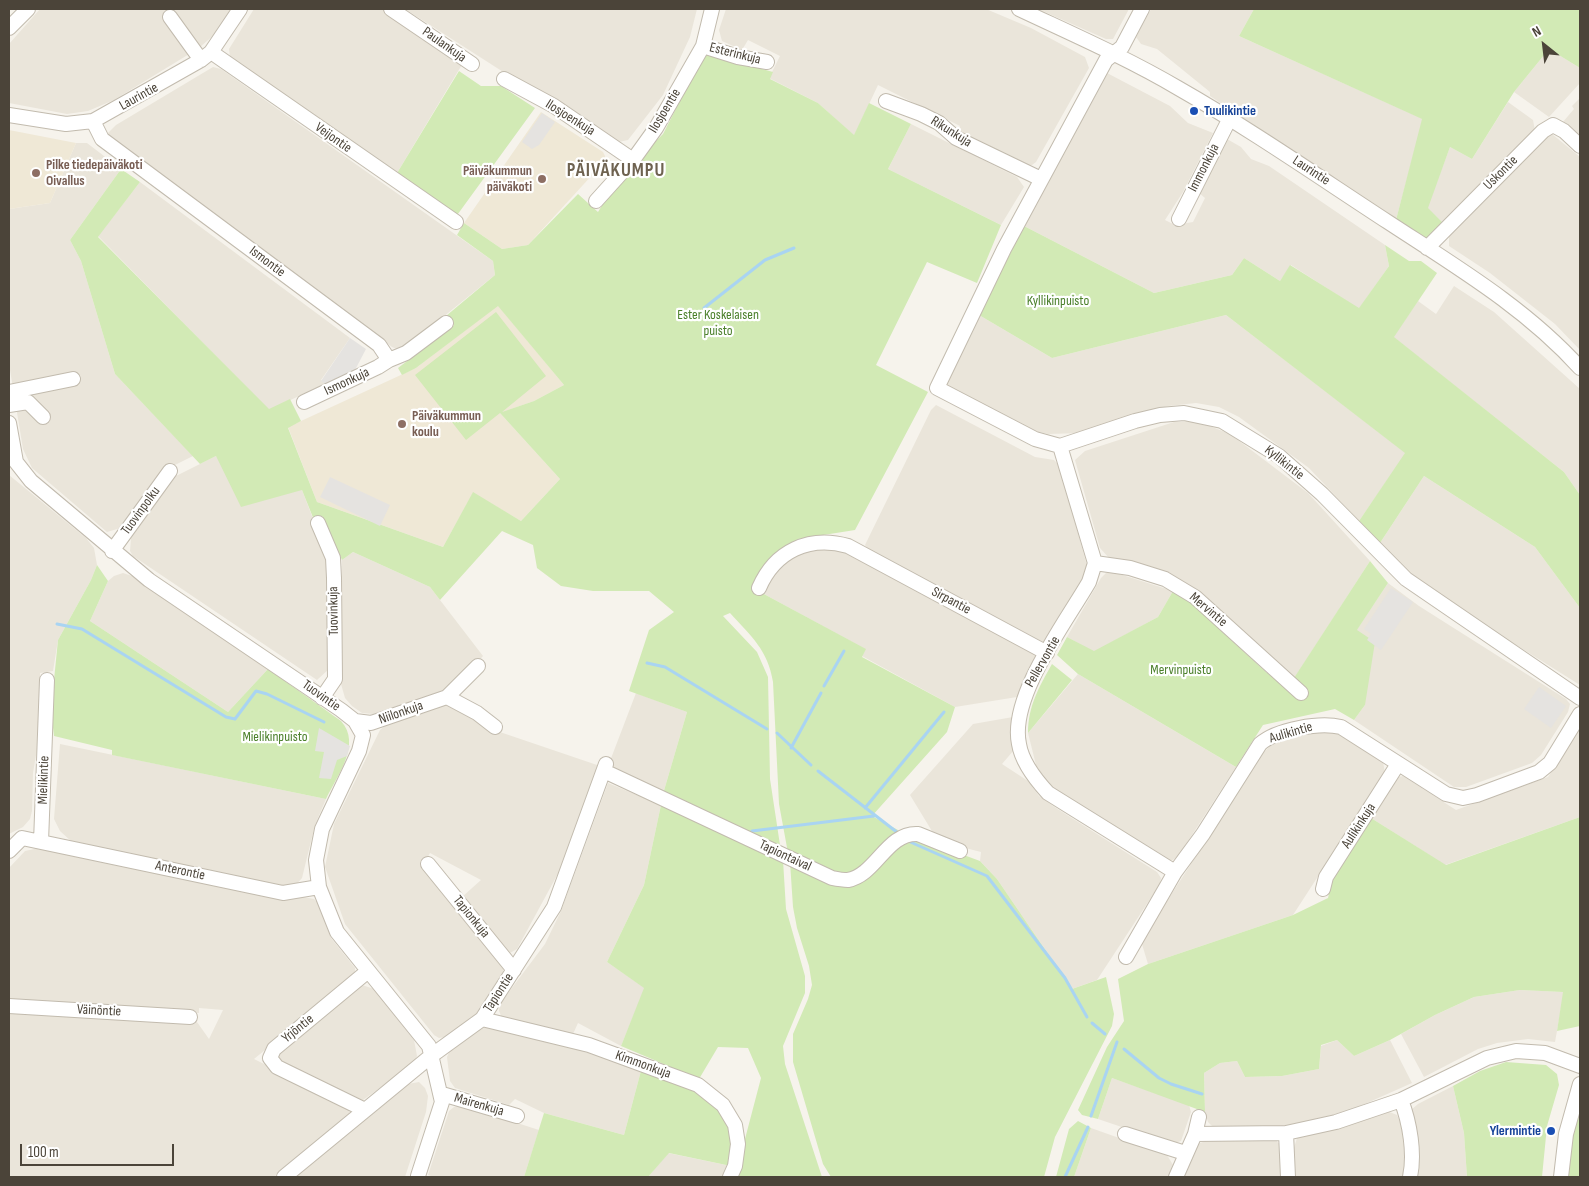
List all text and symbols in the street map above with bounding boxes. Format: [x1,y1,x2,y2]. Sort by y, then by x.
north arrow [1519,20,1569,70]
text: N [1529,22,1544,41]
street label: Paulankuja [419,24,469,66]
street label: Esterinkuja [708,40,762,68]
street label: Laurintie [117,80,161,114]
street label: Ilosjoentie [645,86,685,136]
street label: Ilosjoenkuja [542,96,598,140]
place label: Tuulikintie [1204,103,1256,119]
marker: Tuulikintie [1188,105,1200,117]
street label: Rikunkuja [927,113,975,151]
street label: Veijontie [311,119,355,157]
street label: Immonkuja [1185,141,1223,195]
street label: Uskontie [1480,152,1522,194]
street label: Laurintie [1289,153,1333,189]
place label: Pilke tiedepäiväkoti Oivallus [46,157,143,190]
district label: PÄIVÄKUMPU [565,160,667,182]
place label: Päiväkummun päiväkoti [463,163,532,196]
marker: Pilke tiedepäiväkoti Oivallus [30,167,42,179]
marker: Päiväkummun päiväkoti [536,173,548,185]
street label: Ismontie [245,243,289,281]
park label: Kyllikinpuisto [1027,293,1089,309]
park label: Ester Koskelaisen puisto [677,307,759,340]
street label: Ismonkuja [322,364,372,400]
place label: Päiväkummun koulu [412,408,481,441]
marker: Päiväkummun koulu [396,418,408,430]
street label: Kyllikintie [1261,442,1307,484]
street label: Tuovinpolku [118,484,164,538]
street label: Sirpantie [928,584,974,618]
street label: Tuovinkuja [325,586,343,636]
street label: Mervintie [1185,589,1231,631]
street label: Pellervontie [1022,633,1064,691]
park label: Mervinpuisto [1150,662,1212,678]
street label: Tuovintie [299,677,343,715]
street label: Niilonkuja [377,698,425,728]
street label: Aulikintie [1268,719,1314,747]
park label: Mielikinpuisto [242,729,308,745]
street label: Mielikintie [35,755,53,805]
street label: Aulikinkuja [1338,800,1380,852]
street label: Tapiontaival [756,837,814,875]
street label: Anterontie [154,858,206,884]
street label: Tapionkuja [449,892,493,942]
street label: Tapiontie [480,970,518,1016]
street label: Väinöntie [76,1001,122,1021]
street label: Yrjöntie [279,1011,317,1047]
street label: Kimmonkuja [613,1047,673,1083]
street label: Mairenkuja [452,1090,506,1120]
place label: Ylermintie [1490,1123,1541,1139]
marker: Ylermintie [1545,1125,1557,1137]
scale bar [22,1134,176,1166]
text: 100 m [28,1143,59,1162]

